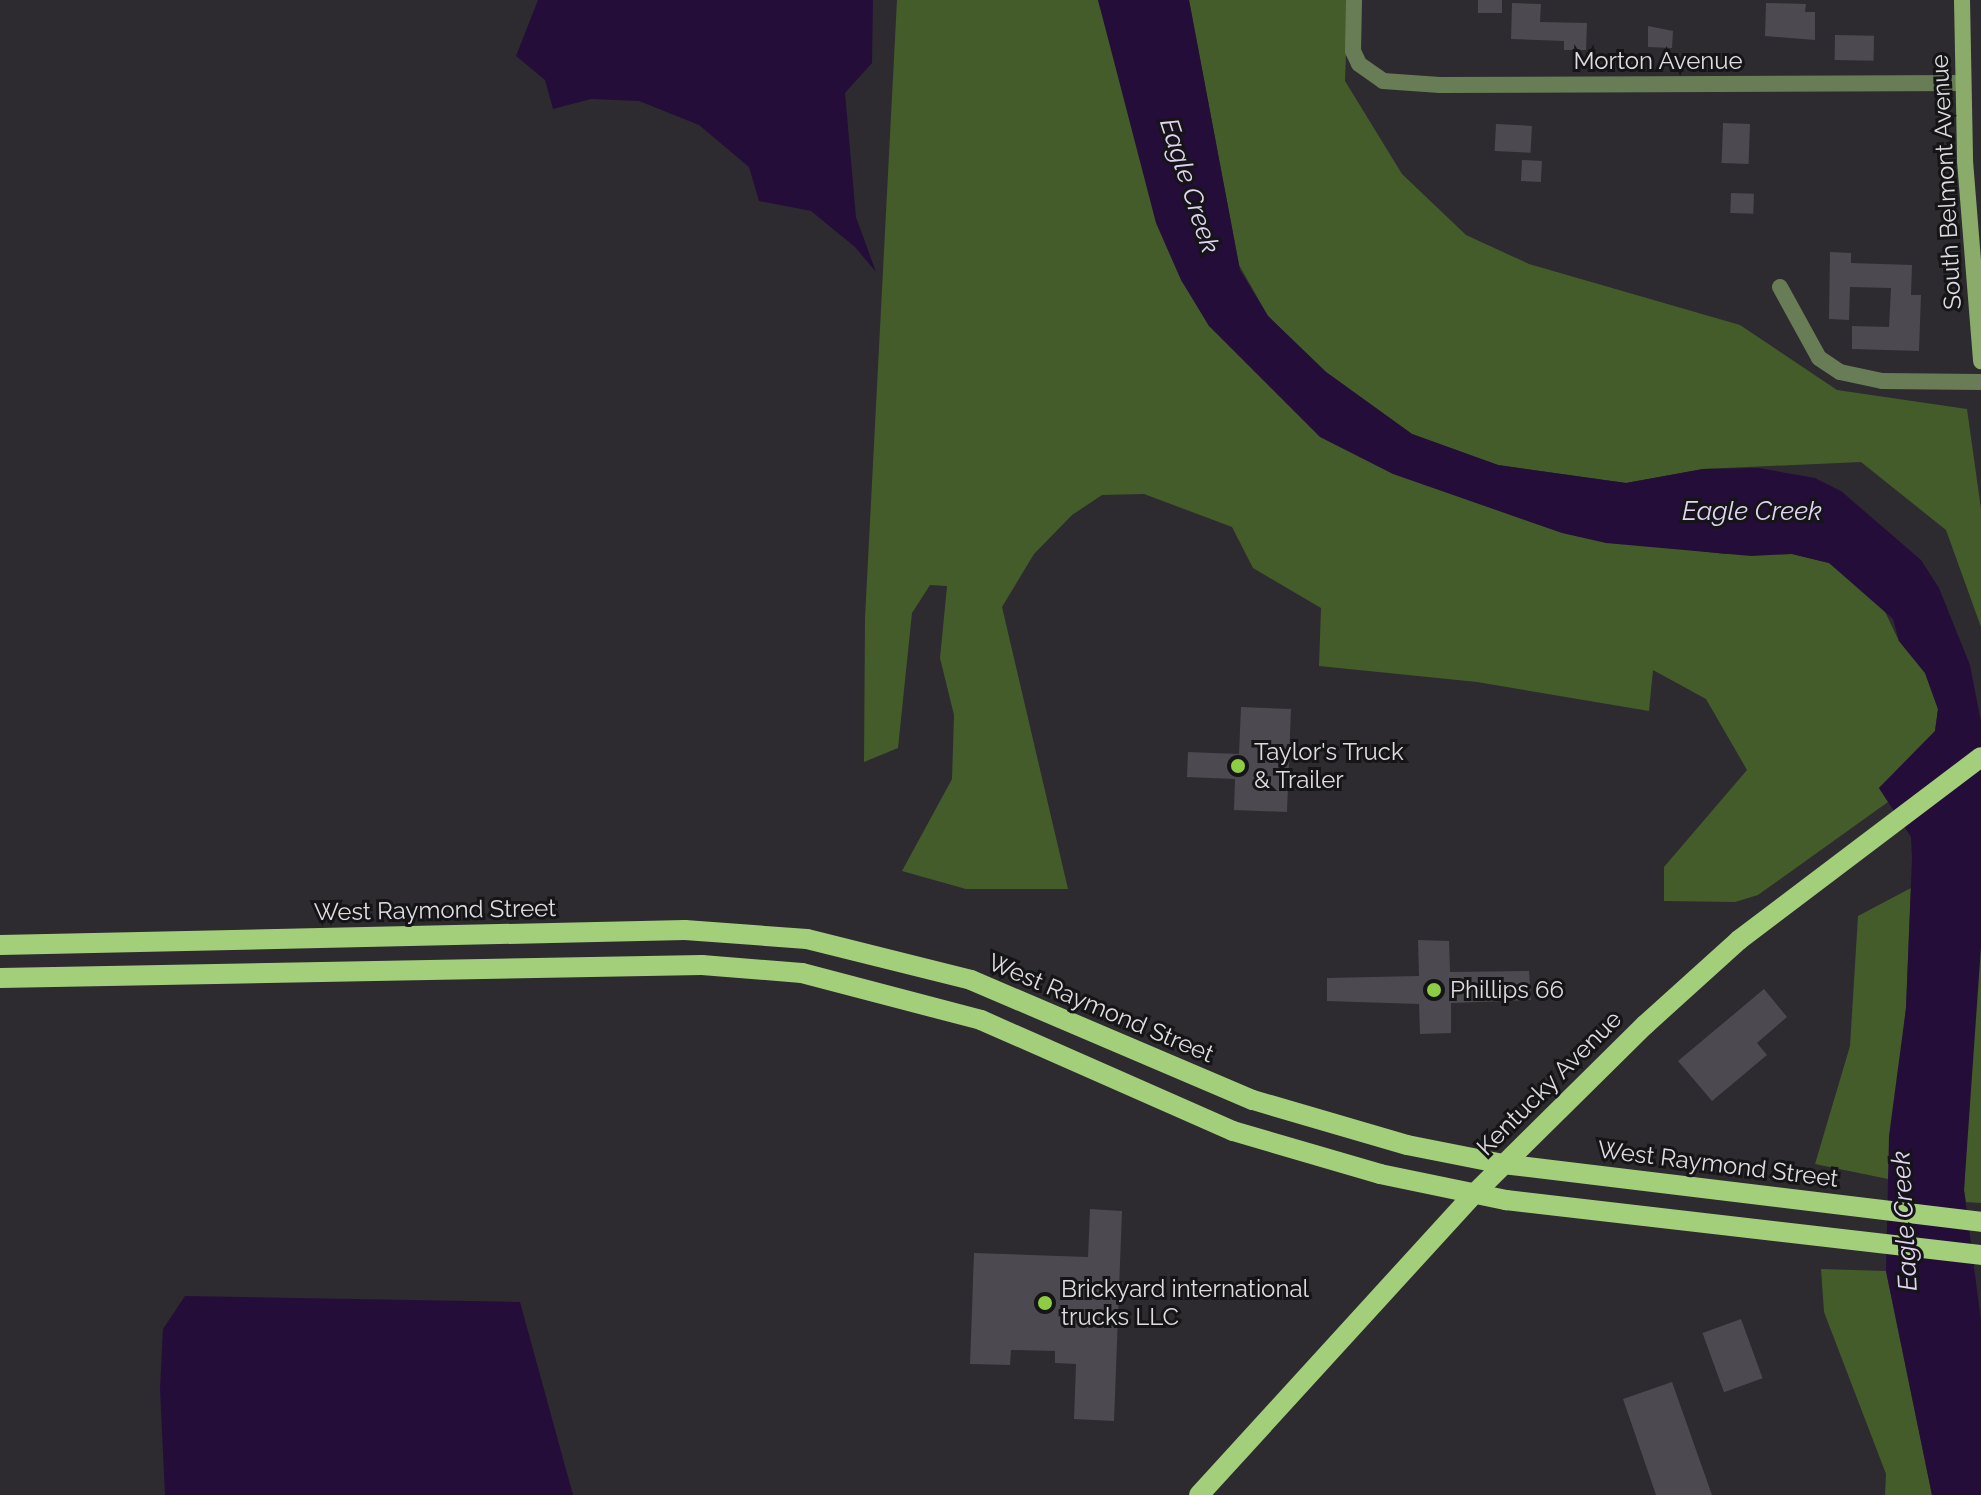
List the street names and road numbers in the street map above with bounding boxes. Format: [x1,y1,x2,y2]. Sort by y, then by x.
street label: Morton Avenue [1573,47,1743,75]
street label: South Belmont Avenue [1925,53,1967,311]
street label: West Raymond Street [314,893,556,927]
street label: West Raymond Street [984,947,1218,1069]
street label: Kentucky Avenue [1470,1004,1628,1162]
street label: West Raymond Street [1596,1135,1840,1193]

